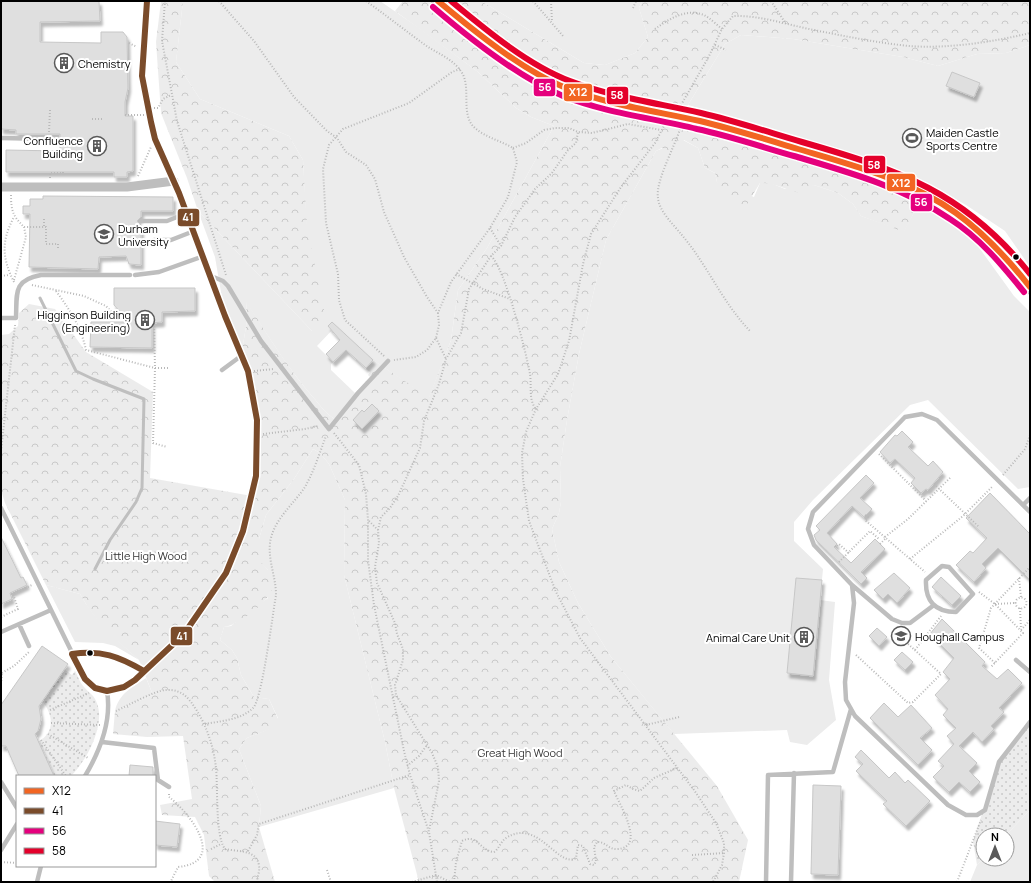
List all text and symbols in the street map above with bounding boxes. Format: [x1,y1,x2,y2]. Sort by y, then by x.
building icon: Chemistry [53,52,75,74]
place label: Chemistry [78,56,131,71]
line badge: 56 [533,78,556,97]
text: 56 [538,79,552,94]
line badge: X12 [563,83,593,102]
text: X12 [569,84,587,99]
line badge: 58 [606,86,629,105]
text: 58 [610,87,624,102]
place label: Maiden Castle Sports Centre [926,125,999,153]
sports icon: Maiden Castle Sports Centre [901,127,923,149]
place label: Confluence Building [24,133,84,161]
building icon: Confluence Building [86,135,108,157]
line badge: 58 [863,155,886,174]
text: 58 [867,157,881,172]
line badge: X12 [886,173,916,192]
text: X12 [892,175,910,190]
line badge: 56 [910,193,933,212]
text: 56 [914,194,928,209]
line badge: 41 [177,208,200,227]
text: 41 [182,209,194,224]
place label: Durham University [118,221,169,249]
school or university icon: Durham University [93,223,115,245]
unlabelled marker [1011,252,1021,262]
place label: Higginson Building (Engineering) [37,307,131,335]
building icon: Higginson Building (Engineering) [134,309,156,331]
park label: Little High Wood [105,548,187,563]
school or university icon: Houghall Campus [890,625,912,647]
line badge: 41 [170,626,193,646]
building icon: Animal Care Unit [793,626,815,648]
text: 41 [176,628,188,643]
place label: Houghall Campus [915,629,1004,644]
place label: Animal Care Unit [706,630,790,645]
unlabelled marker [85,648,95,658]
park label: Great High Wood [477,745,563,760]
legend [16,775,156,867]
text: X12 [52,782,71,799]
text: 41 [52,802,64,819]
text: 56 [52,822,66,839]
north arrow [975,827,1015,867]
text: N [991,829,999,844]
text: 58 [52,842,66,859]

